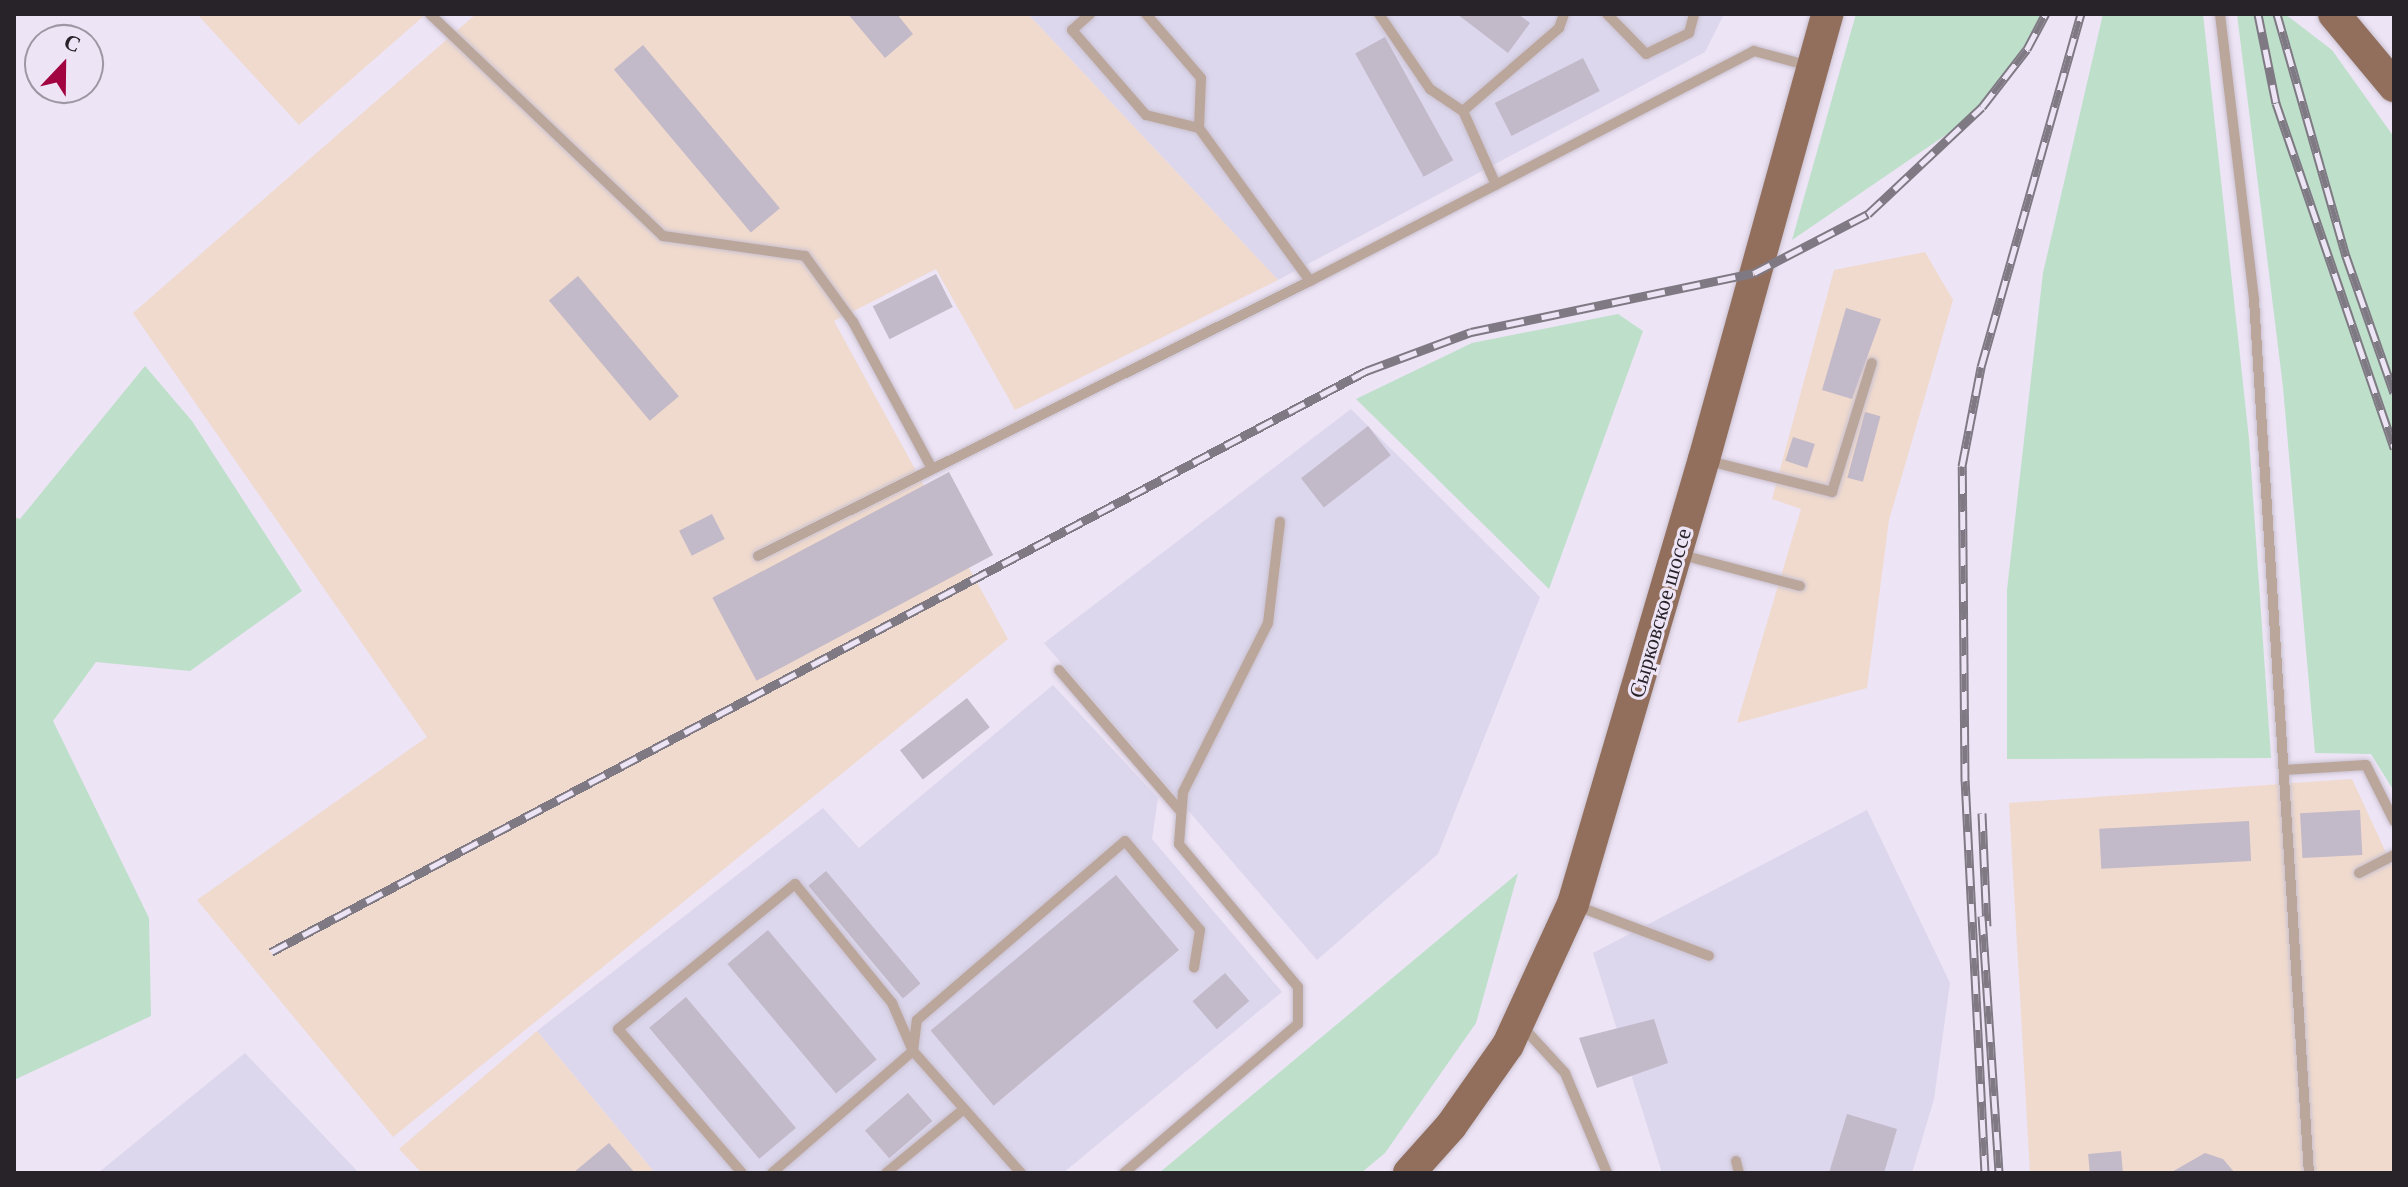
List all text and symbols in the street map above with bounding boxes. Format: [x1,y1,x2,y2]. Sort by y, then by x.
north arrow [24,24,104,104]
text: С [60,29,84,58]
street label: Сырковское шоссе [1623,525,1697,701]

